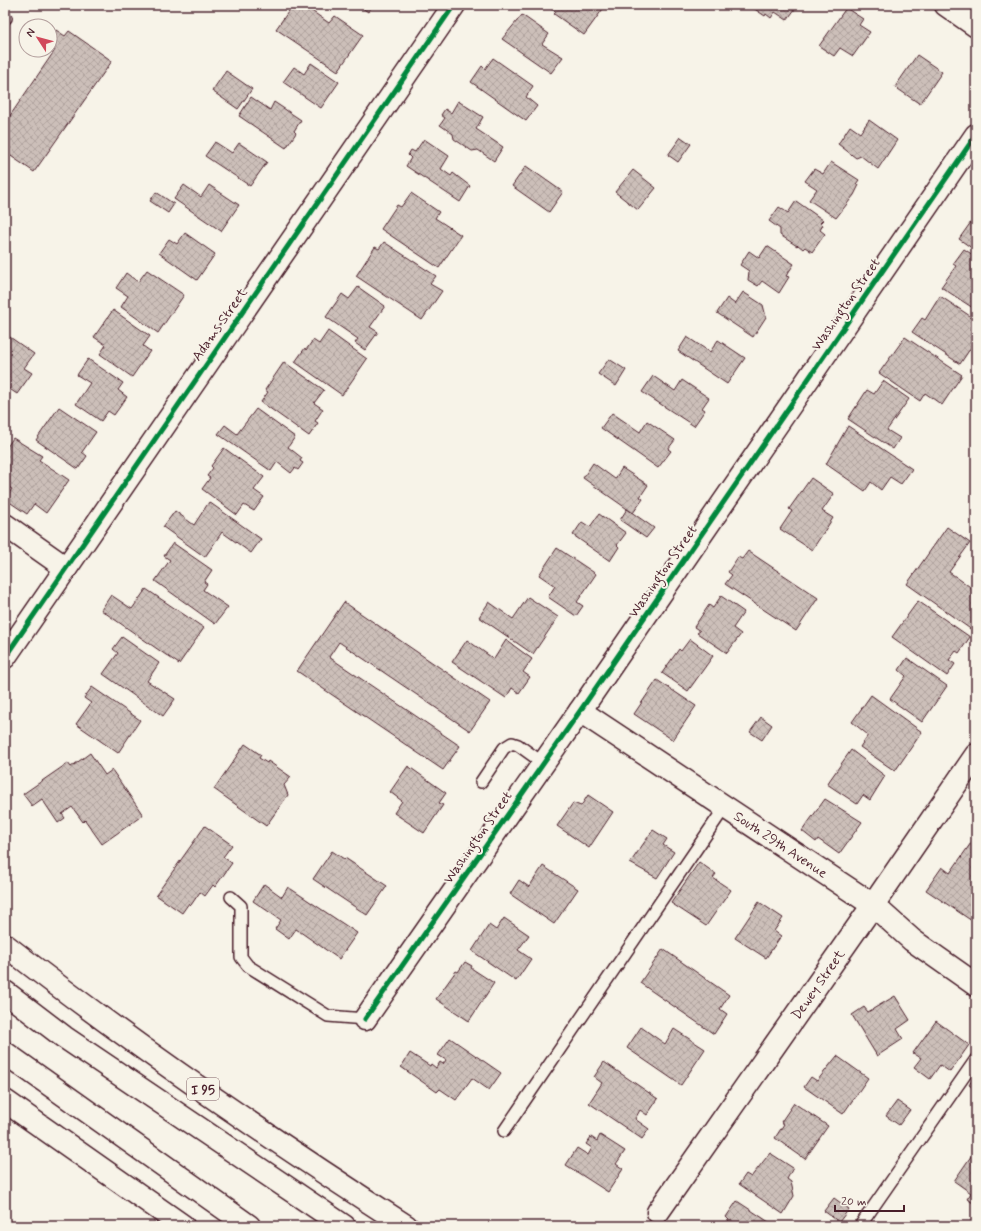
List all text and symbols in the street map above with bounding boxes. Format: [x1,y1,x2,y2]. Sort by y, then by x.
north arrow [18,18,58,58]
text: N [23,26,39,40]
street label: Washington Street [807,255,886,355]
street label: Adams Street [188,284,252,365]
street label: Washington Street [624,522,703,622]
street label: Washington Street [439,788,518,888]
street label: South 29th Avenue [730,807,831,883]
street label: Dewey Street [787,946,850,1023]
road number: I 95 [187,1078,219,1100]
scale bar [835,1187,904,1213]
text: 20 m [841,1194,867,1210]

